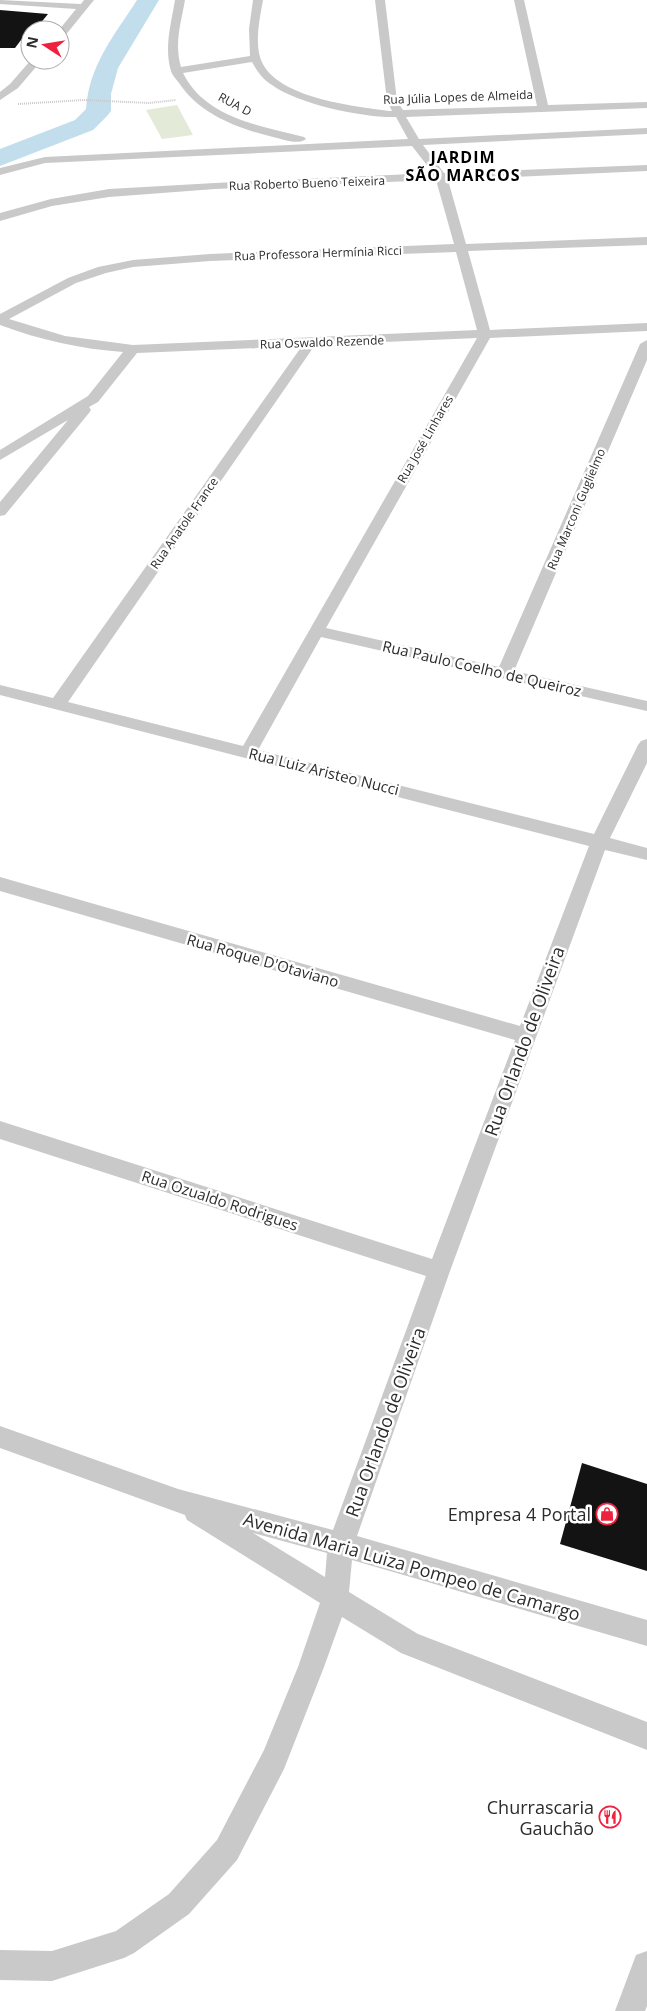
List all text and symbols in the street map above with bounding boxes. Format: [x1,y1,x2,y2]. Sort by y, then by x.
north arrow [20,20,70,70]
text: N [21,35,42,50]
street label: Rua Júlia Lopes de Almeida [383,86,533,108]
street label: RUA D [215,88,255,120]
district label: JARDIM SÃO MARCOS [405,146,521,186]
street label: Rua Roberto Bueno Teixeira [229,172,385,194]
street label: Rua Professora Hermínia Ricci [234,242,402,264]
street label: Rua Oswaldo Rezende [260,331,385,353]
street label: Rua José Linhares [393,392,457,486]
street label: Rua Marconi Guglielmo [543,446,609,572]
street label: Rua Anatole France [146,474,222,572]
street label: Rua Paulo Coelho de Queiroz [381,635,583,701]
street label: Rua Luiz Aristeo Nucci [247,743,401,799]
street label: Rua Roque D'Otaviano [185,929,341,991]
street label: Rua Orlando de Oliveira [478,943,570,1139]
street label: Rua Ozualdo Rodrigues [139,1165,301,1235]
street label: Rua Orlando de Oliveira [339,1324,431,1520]
place label: Empresa 4 Portal [448,1502,591,1526]
shop icon: Empresa 4 Portal [595,1502,619,1526]
street label: Avenida Maria Luiza Pompeo de Camargo [241,1506,583,1626]
place label: Churrascaria Gauchão [487,1795,594,1840]
restaurant icon: Churrascaria Gauchão [598,1805,622,1829]

